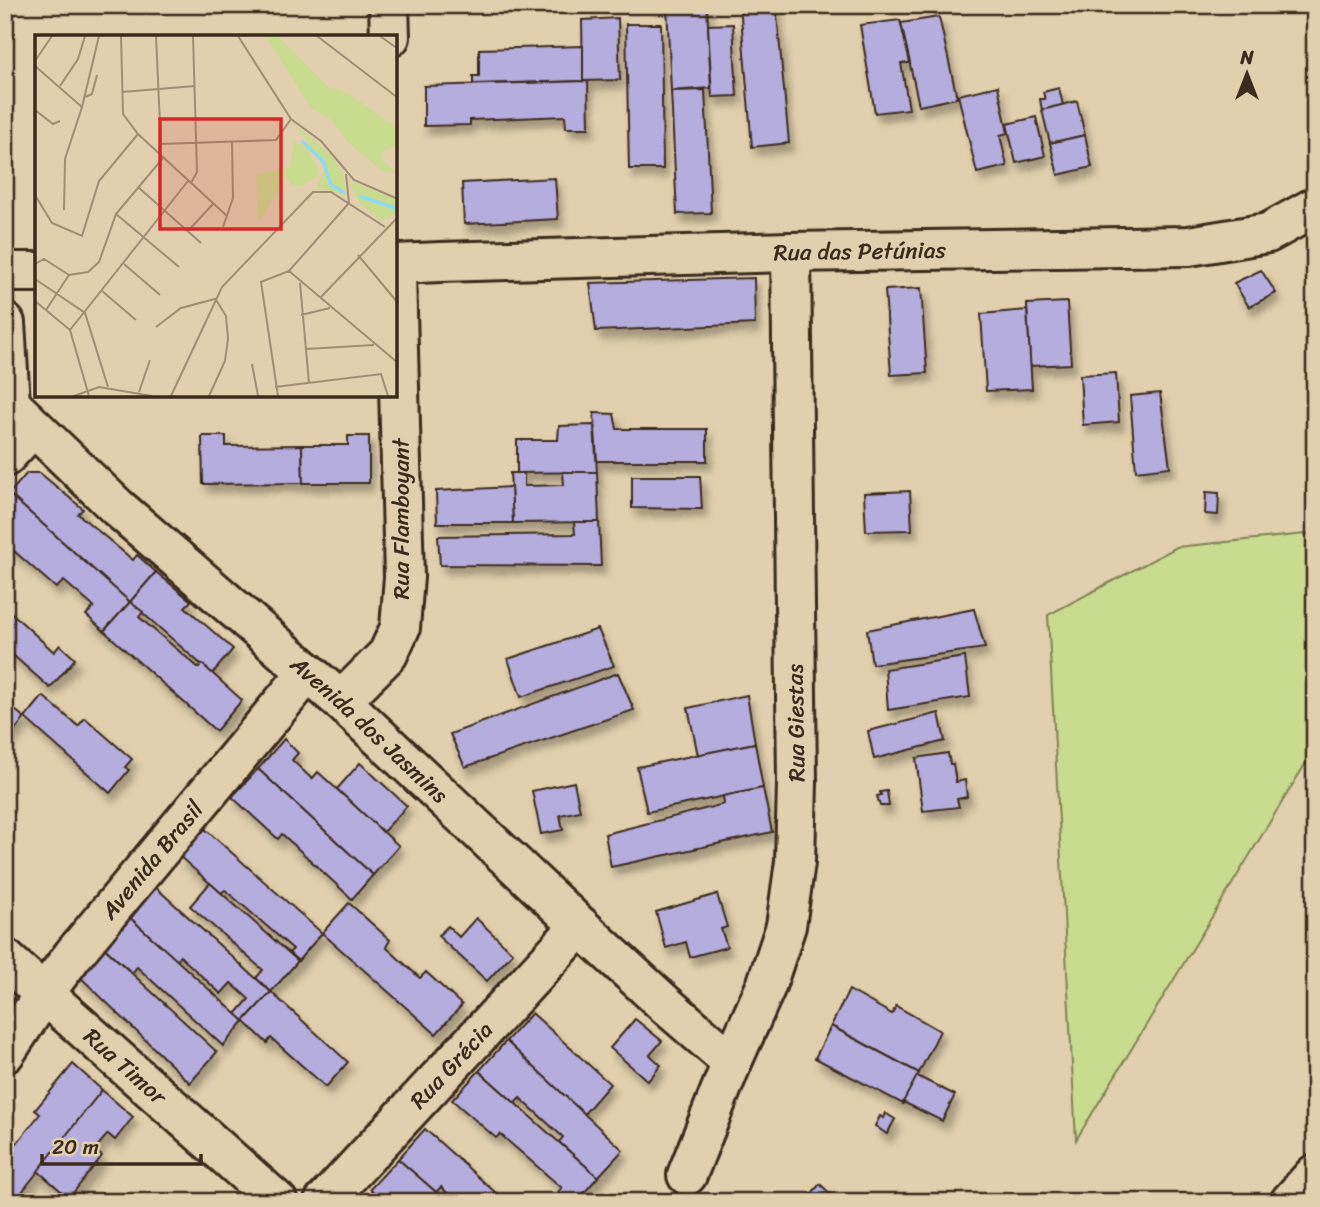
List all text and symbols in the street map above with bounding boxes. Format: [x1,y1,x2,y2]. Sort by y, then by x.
inset map [35,35,397,397]
north arrow [1212,38,1282,108]
text: N [1239,41,1254,74]
street label: Rua das Petúnias [773,229,947,273]
street label: Rua Flamboyant [381,437,422,600]
street label: Avenida dos Jasmins [280,644,459,814]
street label: Rua Giestas [774,663,818,782]
street label: Avenida Brasil [89,791,214,930]
street label: Rua Grécia [399,1011,503,1119]
street label: Rua Timor [74,1017,178,1116]
scale bar [42,1123,201,1167]
text: 20 m [52,1128,99,1166]

